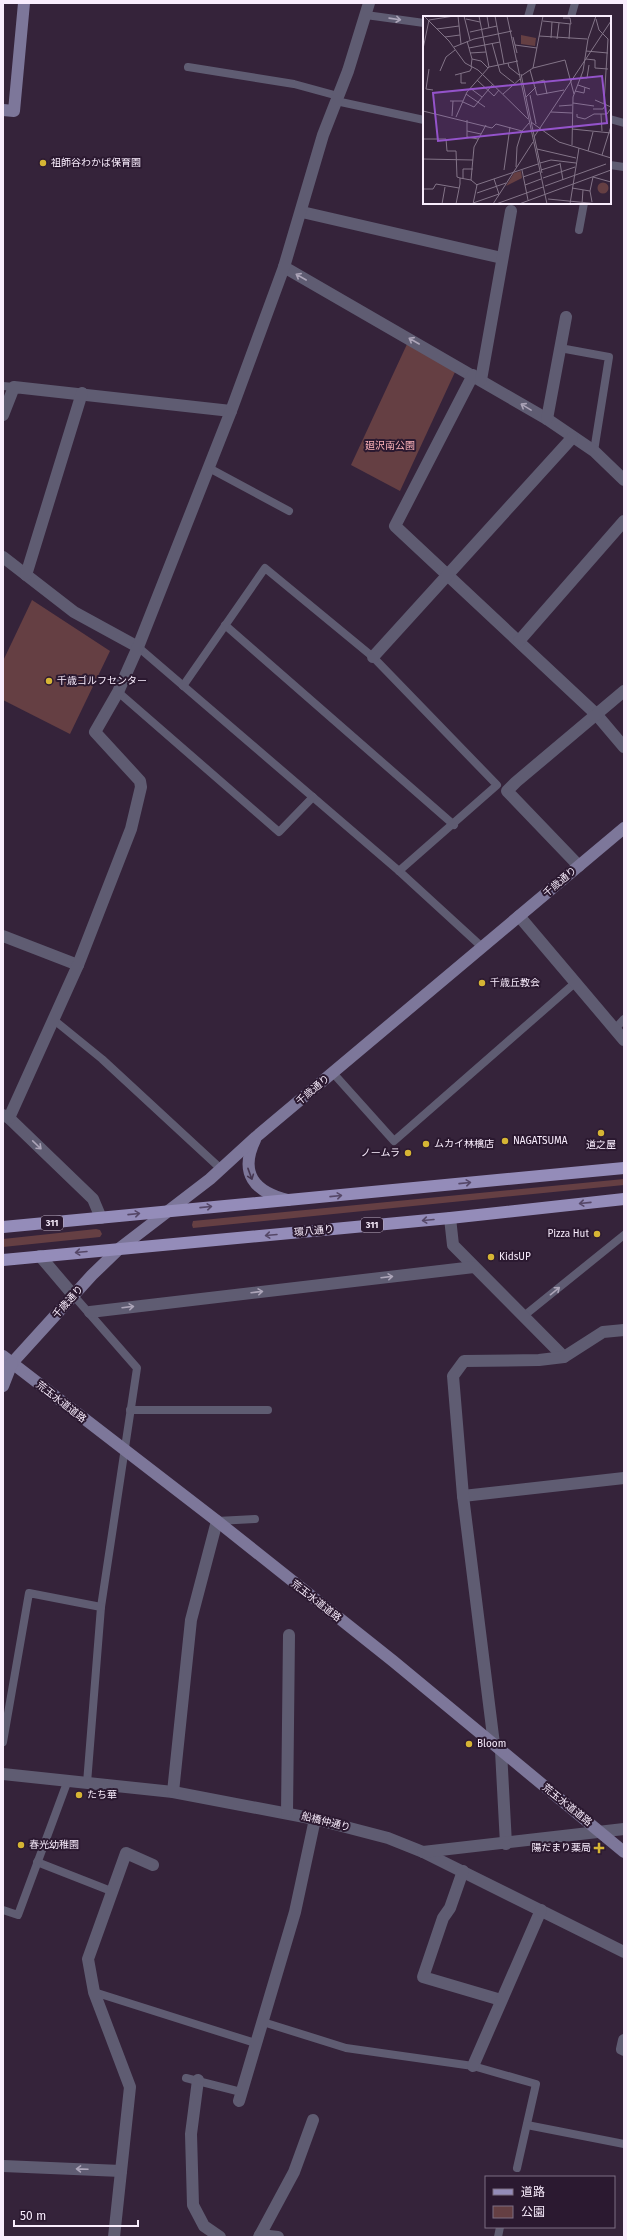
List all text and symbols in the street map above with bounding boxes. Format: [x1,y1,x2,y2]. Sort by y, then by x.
one-way arrow [388,15,401,23]
inset map [423,16,611,204]
place label: 祖師谷わかば保育園 [51,157,141,169]
marker: 祖師谷わかば保育園 [38,158,48,168]
one-way arrow [295,272,307,280]
one-way arrow [408,337,420,345]
one-way arrow [520,402,532,410]
park label: 廻沢南公園 [365,440,415,452]
place label: 千歳ゴルフセンター [57,675,147,687]
marker: 千歳ゴルフセンター [44,676,54,686]
street label: 千歳通り [541,865,579,899]
place label: 千歳丘教会 [490,977,540,989]
marker: 千歳丘教会 [477,978,487,988]
street label: 千歳通り [294,1073,332,1107]
marker: 道之屋 [596,1128,606,1138]
place label: NAGATSUMA [513,1135,568,1147]
marker: NAGATSUMA [500,1136,510,1146]
place label: ムカイ林檎店 [434,1138,494,1150]
marker: ムカイ林檎店 [421,1139,431,1149]
place label: 道之屋 [586,1139,616,1151]
one-way arrow [32,1140,42,1150]
place label: ノームラ [361,1147,400,1159]
marker: ノームラ [403,1148,413,1158]
one-way arrow [247,1168,255,1180]
one-way arrow [458,1180,471,1187]
one-way arrow [329,1192,342,1200]
one-way arrow [579,1199,592,1207]
one-way arrow [199,1203,212,1210]
one-way arrow [127,1211,140,1218]
road number: 311 [41,1216,63,1230]
one-way arrow [422,1216,435,1223]
road number: 311 [361,1218,383,1232]
street label: 環八通り [294,1223,334,1239]
place label: Pizza Hut [547,1228,589,1240]
marker: Pizza Hut [592,1229,602,1239]
one-way arrow [265,1231,278,1238]
one-way arrow [75,1249,88,1256]
place label: KidsUP [499,1251,531,1263]
marker: KidsUP [486,1252,496,1262]
one-way arrow [380,1273,393,1281]
street label: 千歳通り [50,1283,86,1321]
one-way arrow [550,1287,561,1295]
one-way arrow [250,1288,263,1296]
one-way arrow [121,1303,134,1311]
street label: 荒玉水道道路 [34,1379,88,1425]
street label: 荒玉水道道路 [289,1578,343,1624]
place label: Bloom [477,1738,506,1750]
marker: Bloom [464,1739,474,1749]
street label: 荒玉水道道路 [540,1781,594,1829]
place label: たち華 [87,1789,117,1801]
marker: たち華 [74,1790,84,1800]
street label: 船橋仲通り [300,1810,352,1834]
place label: 春光幼稚園 [29,1839,79,1851]
marker: 春光幼稚園 [16,1840,26,1850]
place label: 陽だまり薬局 [531,1842,591,1854]
marker: 陽だまり薬局 [594,1843,604,1853]
one-way arrow [76,2166,89,2173]
legend [485,2176,615,2228]
text: 道路 [521,2185,545,2199]
scale bar [14,2202,138,2228]
text: 公園 [521,2205,545,2219]
text: 50 m [20,2209,46,2223]

